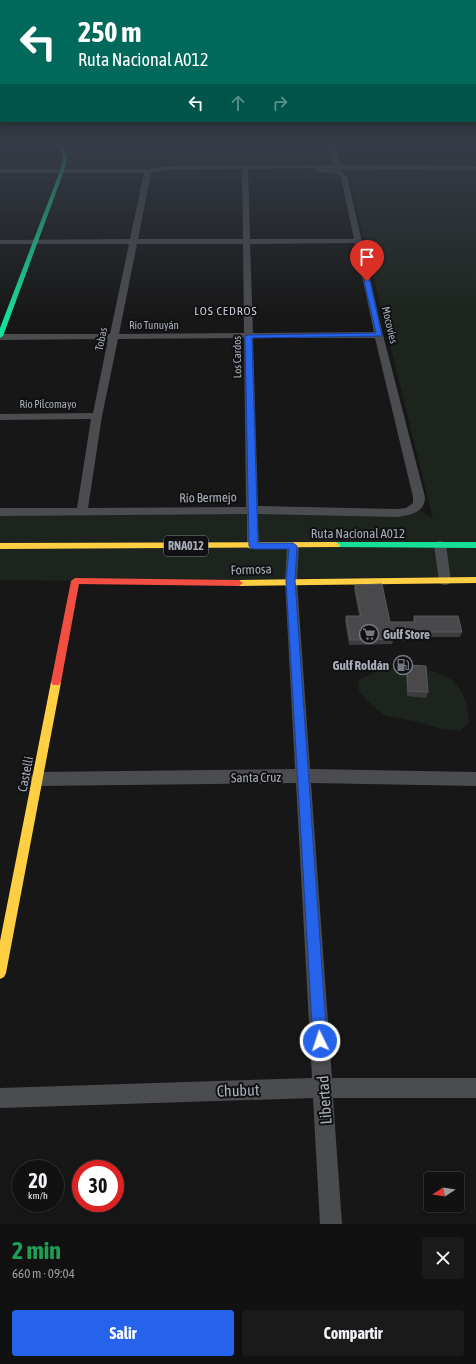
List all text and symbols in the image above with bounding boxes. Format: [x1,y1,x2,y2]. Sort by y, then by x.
icon: left [12,16,64,68]
text: 250 m [78,16,141,48]
text: Ruta Nacional A012 [78,49,209,70]
icon: left [185,92,207,114]
icon: ahead [227,92,249,114]
icon: right [269,92,291,114]
pin [350,240,384,281]
icon: arrive [356,246,378,268]
district label: LOS CEDROS [194,304,258,318]
street label: Mocovíes [380,305,400,345]
street label: Río Tunuyán [129,319,179,331]
street label: Tobas [93,326,109,352]
street label: Los Cardos [231,336,243,378]
street label: Río Pilcomayo [19,398,77,410]
street label: Río Bermejo [179,489,237,506]
street label: Ruta Nacional A012 [311,526,405,541]
road number: RNA012 [164,536,208,556]
street label: Formosa [230,561,272,578]
supermarket icon: Gulf Store [358,623,380,645]
place label: Gulf Store [383,627,430,642]
fuel station icon: Gulf Roldán [392,654,414,676]
place label: Gulf Roldán [333,658,389,673]
street label: Castelli [15,755,36,793]
street label: Santa Cruz [231,770,281,785]
position arrow [299,1020,341,1062]
street label: Libertad [313,1075,335,1125]
street label: Chubut [216,1080,260,1100]
speed limit sign: 30 [72,1160,124,1212]
text: 20 [29,1169,47,1192]
north arrow [424,1172,464,1212]
map controls [424,1172,464,1212]
text: km/h [28,1190,48,1201]
text: 2 min [12,1237,61,1264]
button: close [422,1237,464,1279]
text: 660 m · 09:04 [12,1266,75,1281]
button: Salir [12,1310,234,1356]
button: Compartir [242,1310,464,1356]

